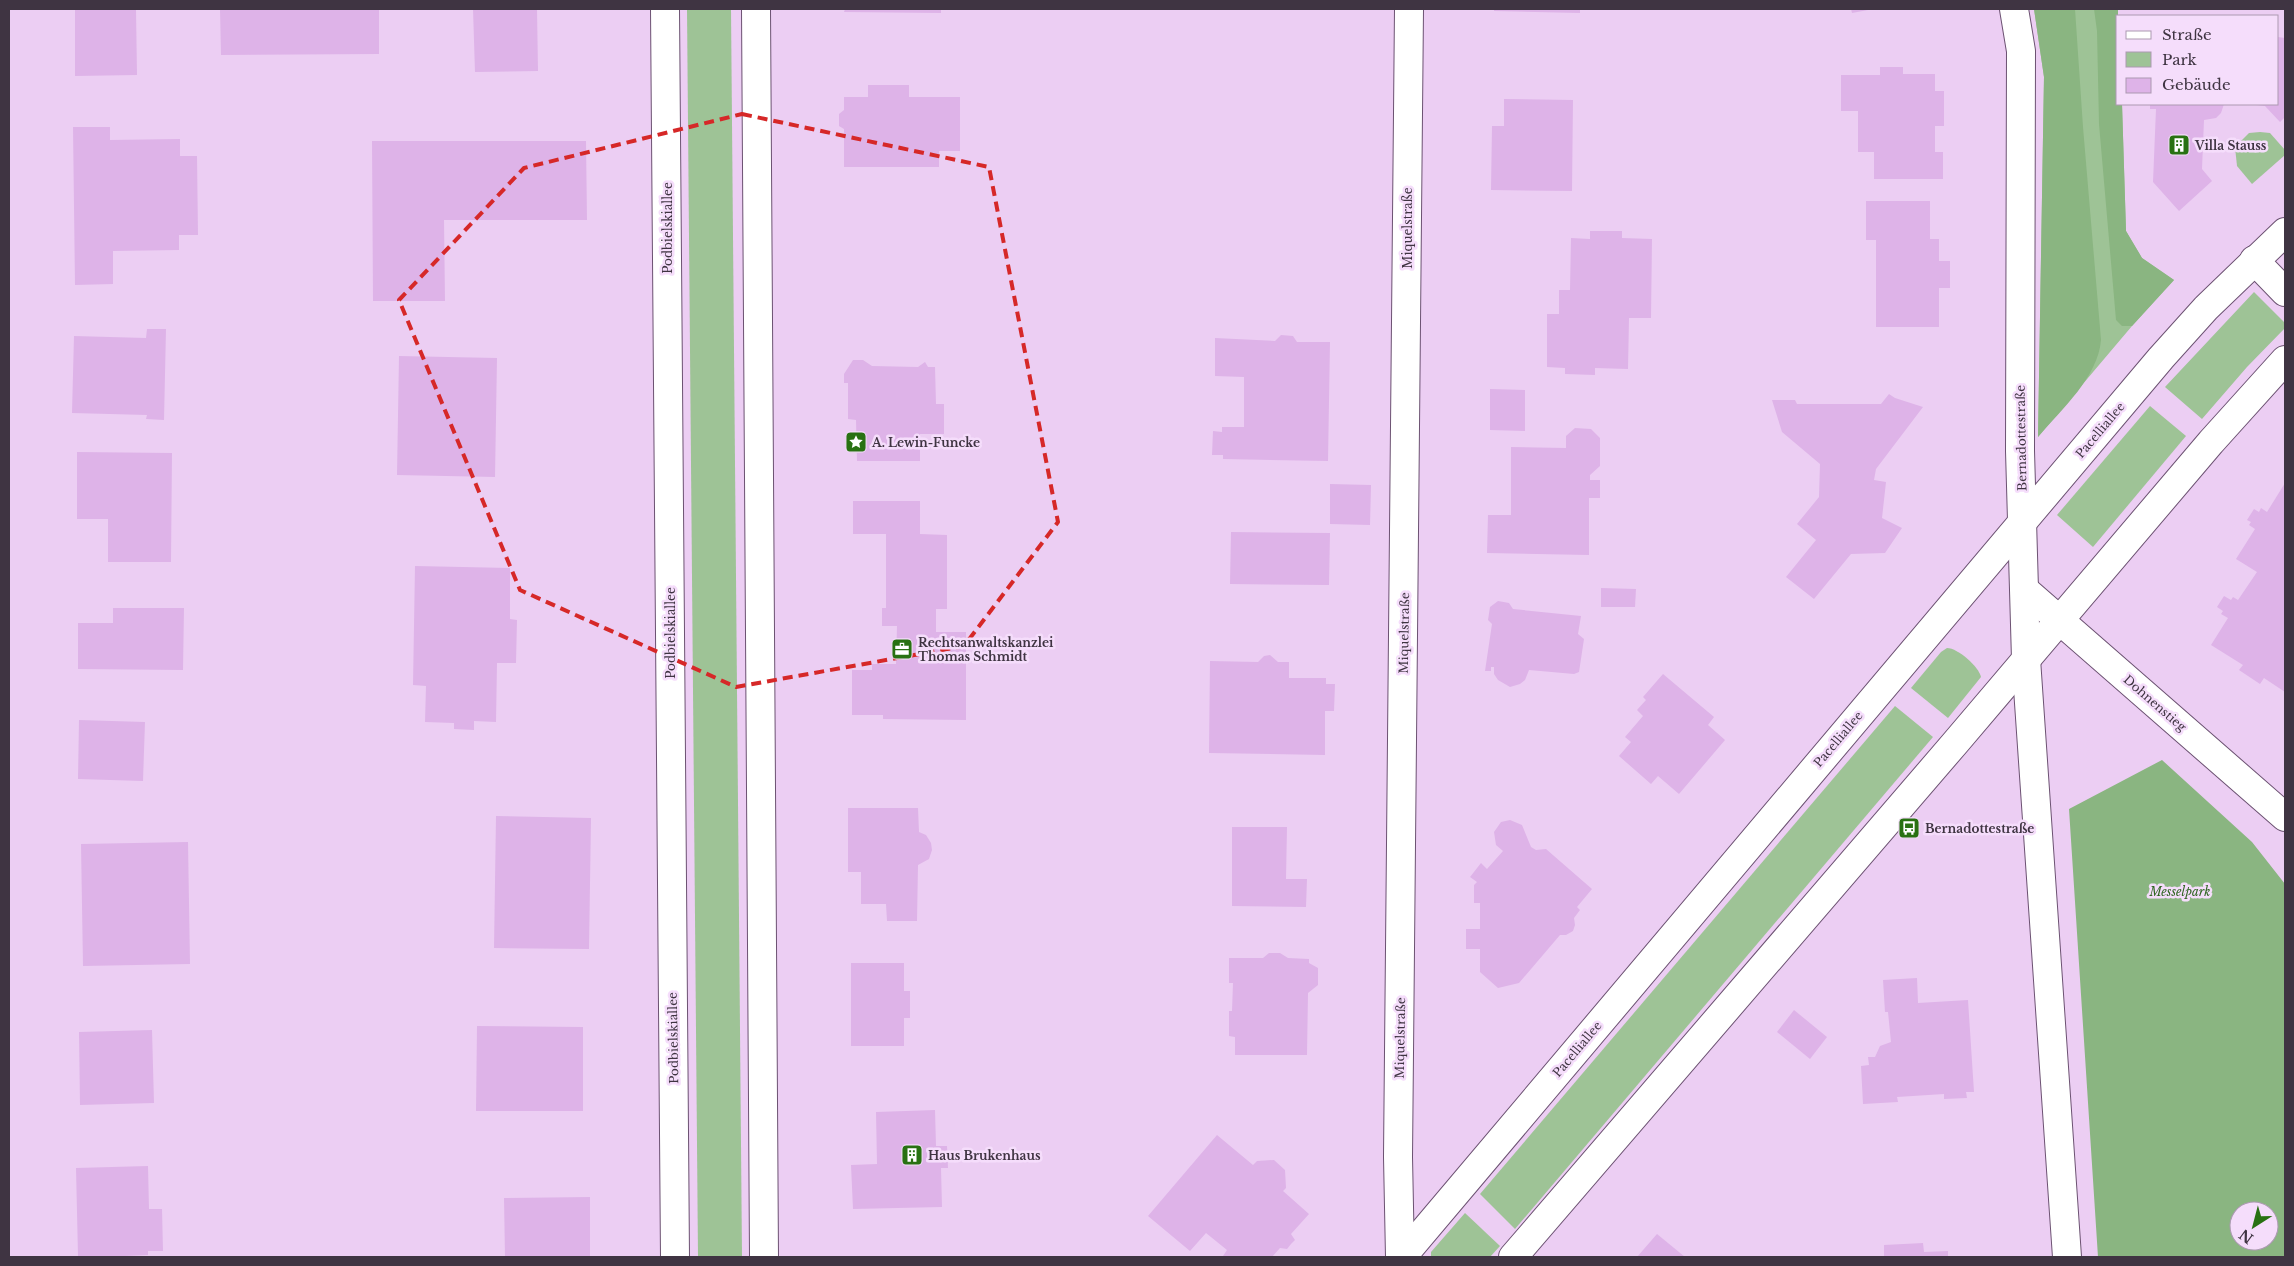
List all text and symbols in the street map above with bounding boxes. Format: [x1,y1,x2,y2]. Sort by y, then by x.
legend [2116,15,2279,105]
text: Straße [2162,25,2212,44]
text: Park [2162,50,2198,69]
text: Gebäude [2162,75,2231,94]
building icon: Villa Stauss [2167,133,2191,157]
place label: Villa Stauss [2194,138,2267,153]
street label: Podbielskiallee [660,182,675,274]
street label: Miquelstraße [1400,187,1415,269]
street label: Bernadottestraße [2013,385,2029,491]
street label: Pacelliallee [2072,399,2128,461]
place icon: A. Lewin-Funcke [844,430,868,454]
place label: A. Lewin-Funcke [871,435,980,450]
street label: Podbielskiallee [663,587,678,679]
street label: Miquelstraße [1396,592,1412,674]
place label: Rechtsanwaltskanzlei Thomas Schmidt [918,635,1054,664]
office icon: Rechtsanwaltskanzlei Thomas Schmidt [890,637,914,661]
street label: Dohnenstieg [2121,672,2190,735]
street label: Pacelliallee [1810,708,1866,770]
bus stop icon: Bernadottestraße [1897,816,1921,840]
place label: Bernadottestraße [1925,821,2034,836]
park label: Messelpark [2149,884,2210,899]
street label: Podbielskiallee [665,992,681,1084]
street label: Miquelstraße [1392,997,1408,1079]
street label: Pacelliallee [1549,1018,1605,1080]
building icon: Haus Brukenhaus [900,1143,924,1167]
place label: Haus Brukenhaus [928,1148,1041,1163]
north arrow [2229,1201,2279,1251]
text: N [2236,1225,2257,1248]

